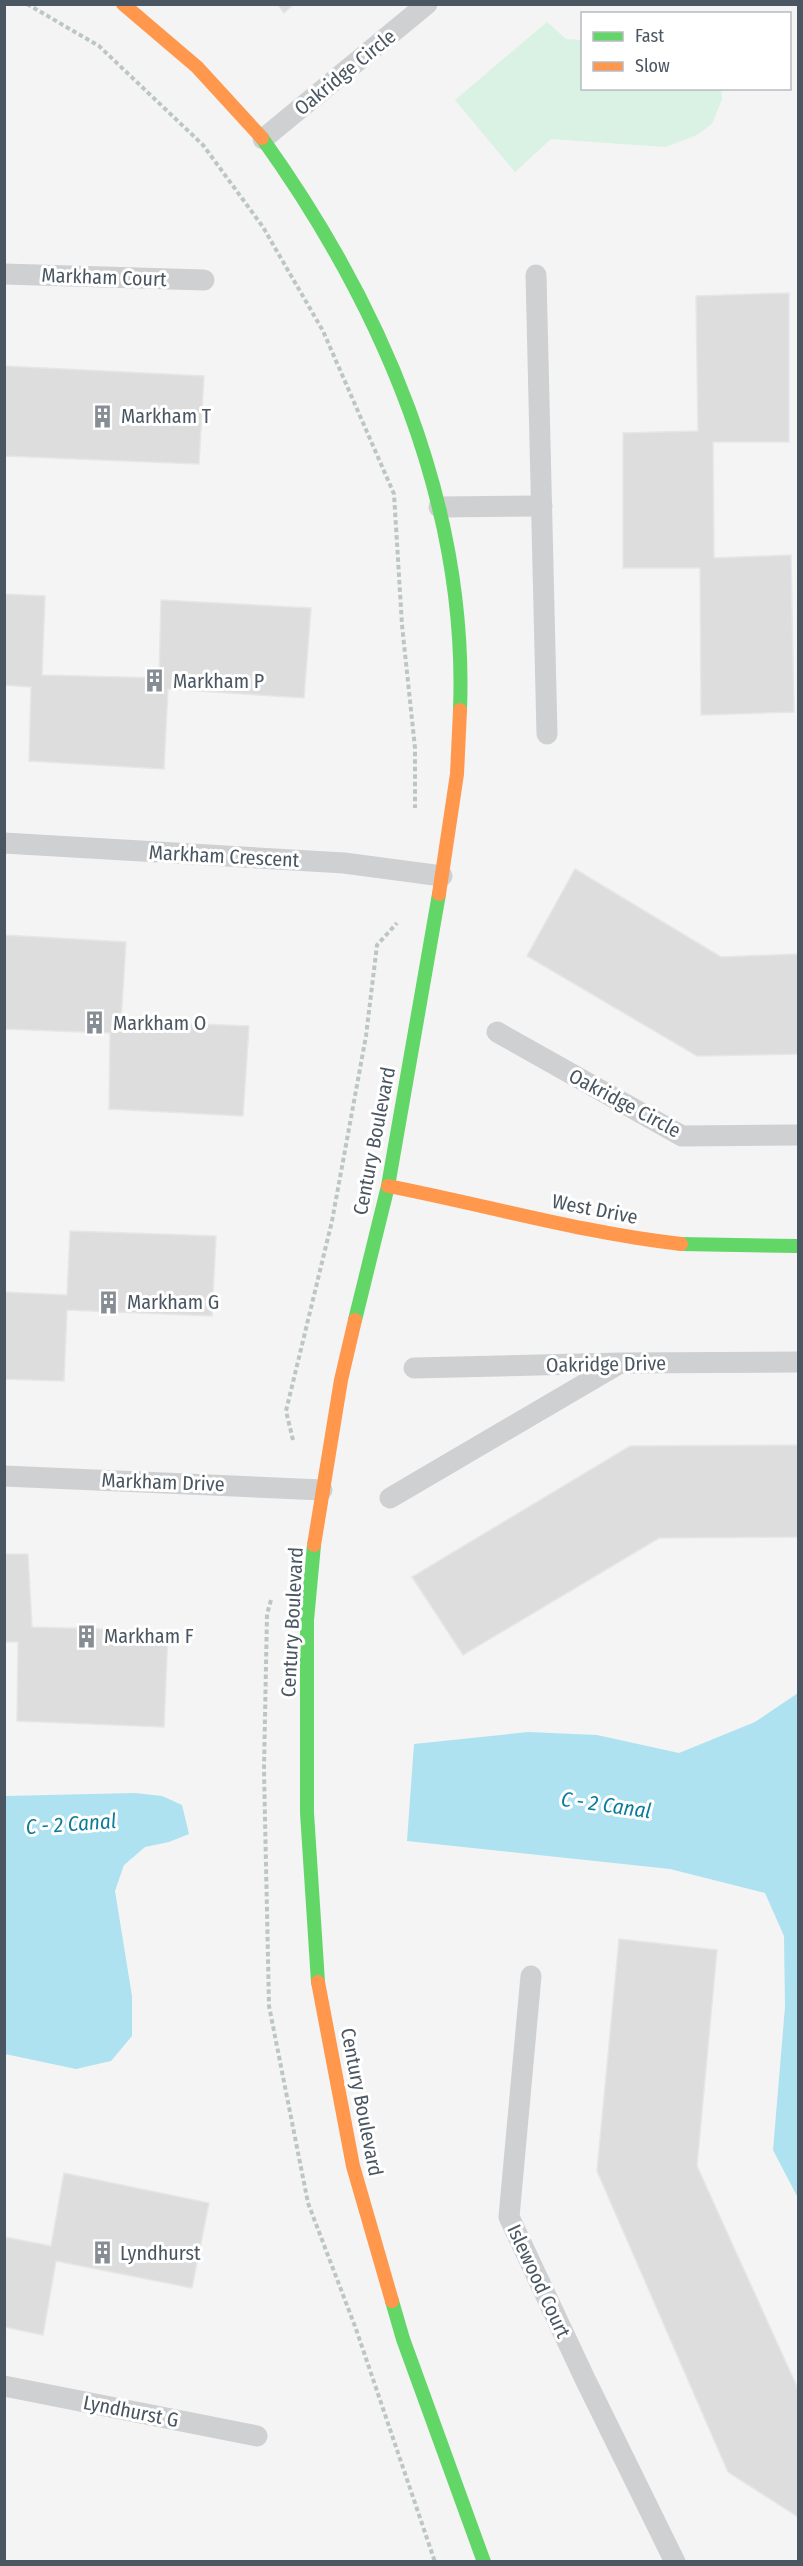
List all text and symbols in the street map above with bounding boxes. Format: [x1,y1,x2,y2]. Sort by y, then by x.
legend [581,12,791,90]
street label: Oakridge Circle [290,24,400,120]
text: Fast [635,25,664,47]
text: Slow [635,55,670,77]
street label: Markham Court [41,263,167,291]
building icon: Markham T [90,403,116,429]
place label: Markham T [121,404,212,428]
building icon: Markham P [142,668,168,694]
place label: Markham P [173,669,264,693]
street label: Markham Crescent [148,840,300,872]
building icon: Markham O [82,1010,108,1036]
place label: Markham O [113,1011,206,1035]
street label: Oakridge Circle [565,1064,685,1142]
street label: Century Boulevard [348,1065,400,1217]
street label: West Drive [550,1189,640,1229]
building icon: Markham G [96,1289,122,1315]
place label: Markham G [127,1290,219,1314]
street label: Oakridge Drive [546,1351,666,1377]
street label: Markham Drive [101,1468,225,1496]
street label: Century Boulevard [276,1546,308,1698]
building icon: Markham F [73,1623,99,1649]
place label: Markham F [104,1624,194,1648]
water label: C - 2 Canal [559,1786,653,1824]
water label: C - 2 Canal [25,1808,117,1840]
street label: Century Boulevard [336,2026,388,2178]
street label: Islewood Court [502,2220,576,2342]
building icon: Lyndhurst [89,2240,115,2266]
place label: Lyndhurst [120,2241,201,2265]
street label: Lyndhurst G [81,2390,181,2432]

